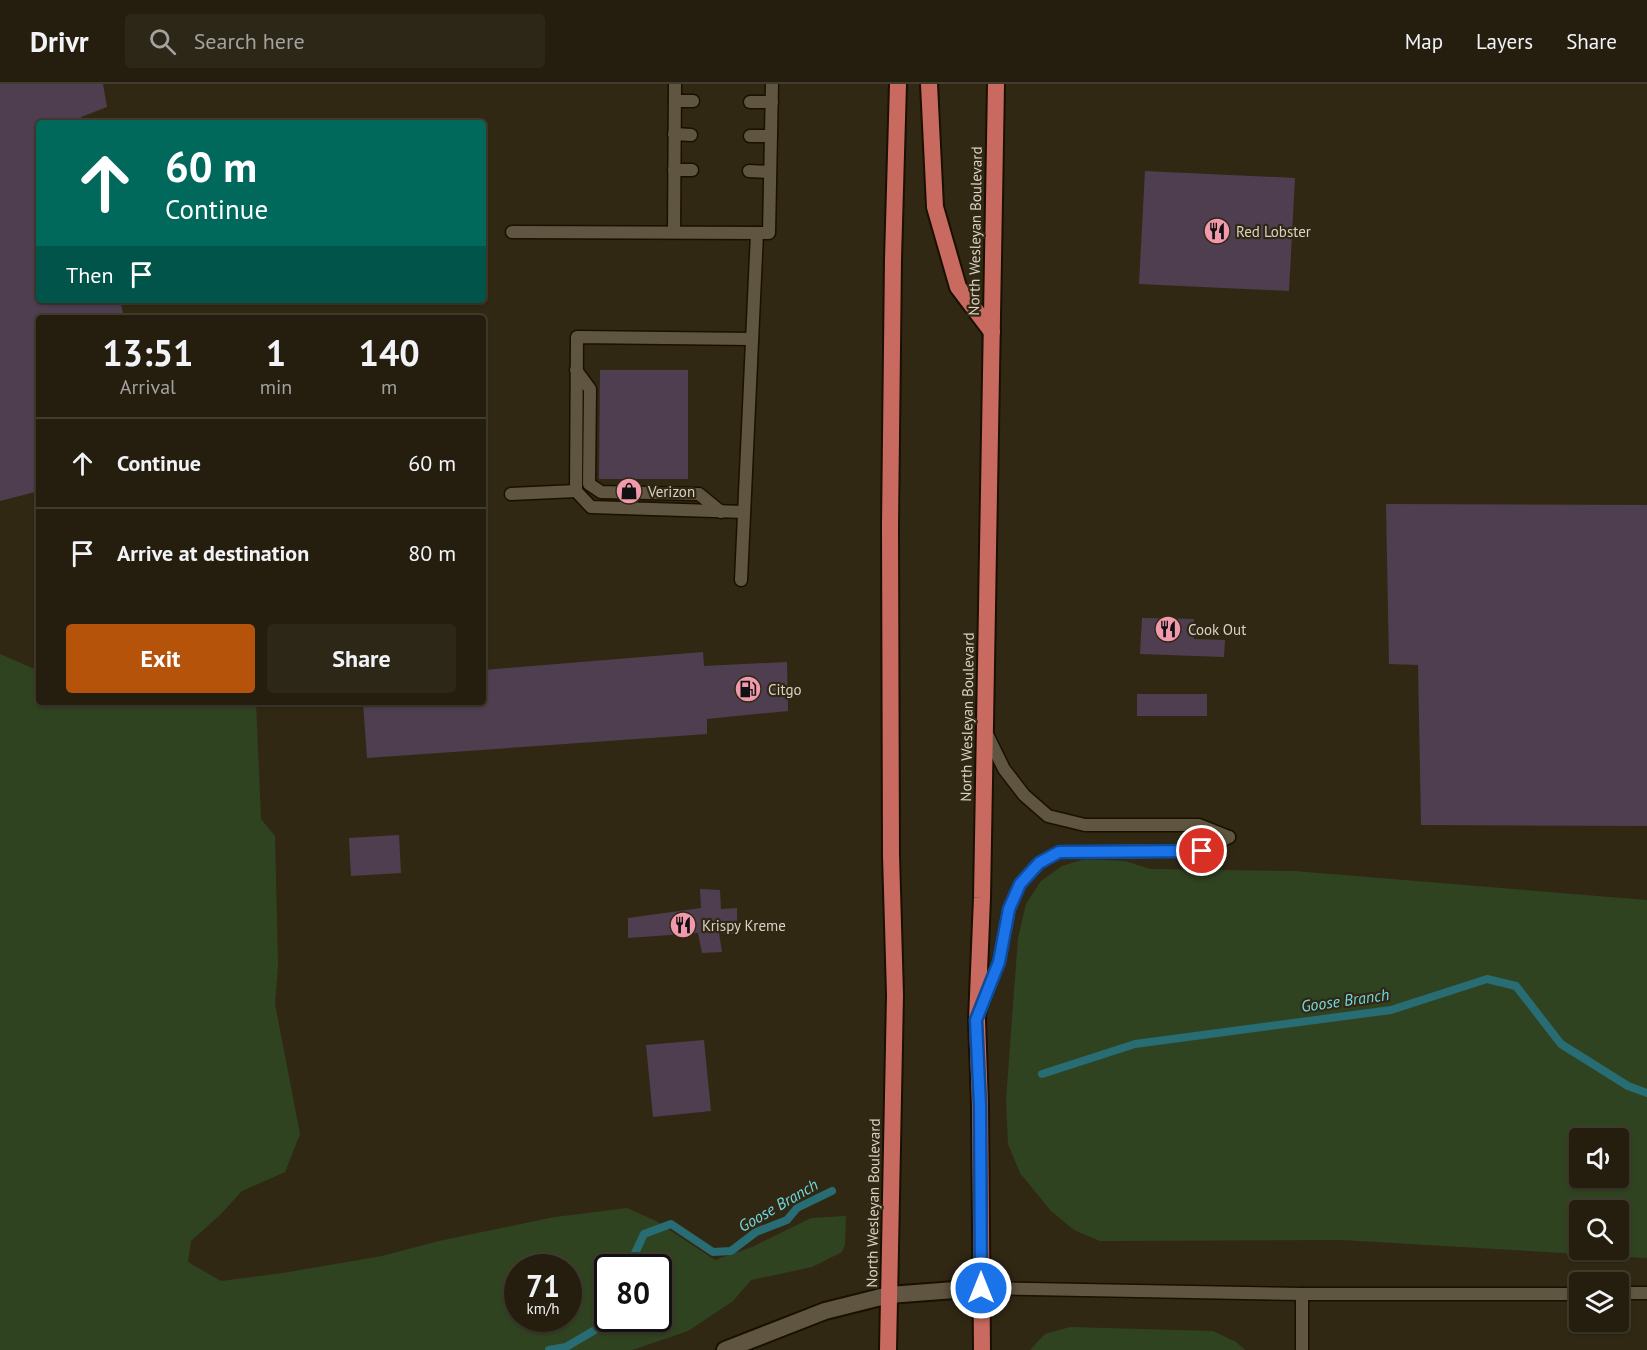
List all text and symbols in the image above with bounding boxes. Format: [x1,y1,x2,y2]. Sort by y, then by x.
search box [125,14,545,68]
text: Drivr [30,23,89,60]
icon: search [146,25,179,58]
text: Search here [194,27,305,55]
text: Map [1405,28,1443,55]
text: Layers [1476,28,1533,55]
text: Share [1566,28,1617,55]
text: 60 m [165,139,257,194]
icon: ahead [66,144,144,222]
street label: North Wesleyan Boulevard [964,146,986,316]
text: Continue [165,192,268,226]
restaurant icon: Red Lobster [1202,216,1232,246]
place label: Red Lobster [1236,222,1311,241]
icon: arrive [125,258,158,291]
text: Then [66,261,113,289]
text: 13:51 [102,329,194,376]
text: 1 [266,329,286,376]
text: 140 [359,329,420,376]
text: Arrival [120,374,176,400]
text: min [260,374,292,400]
text: m [381,374,397,400]
icon: ahead [66,447,99,480]
text: Continue [117,449,201,477]
text: 60 m [408,449,456,477]
shop icon: Verizon [614,476,644,506]
place label: Verizon [647,482,695,501]
icon: arrive [66,537,99,570]
text: Arrive at destination [117,539,309,567]
text: 80 m [408,539,456,567]
restaurant icon: Cook Out [1153,614,1183,644]
place label: Cook Out [1188,620,1246,639]
button: Exit [66,624,255,693]
button: Share [267,624,456,693]
street label: North Wesleyan Boulevard [956,632,978,802]
fuel station icon: Citgo [733,674,763,704]
place label: Citgo [768,680,802,699]
pin [1176,825,1227,876]
icon: arrive [1185,834,1218,867]
restaurant icon: Krispy Kreme [668,910,698,940]
place label: Krispy Kreme [702,916,786,935]
water label: Goose Branch [1300,984,1390,1016]
street label: North Wesleyan Boulevard [862,1118,884,1288]
map controls [1569,1128,1629,1332]
button: sound [1569,1128,1629,1188]
water label: Goose Branch [735,1174,821,1236]
button: search [1569,1200,1629,1260]
speed limit sign: 80 [594,1254,672,1332]
position arrow [949,1256,1013,1320]
text: 71 [526,1266,560,1305]
button: layers [1569,1272,1629,1332]
text: km/h [527,1299,559,1318]

